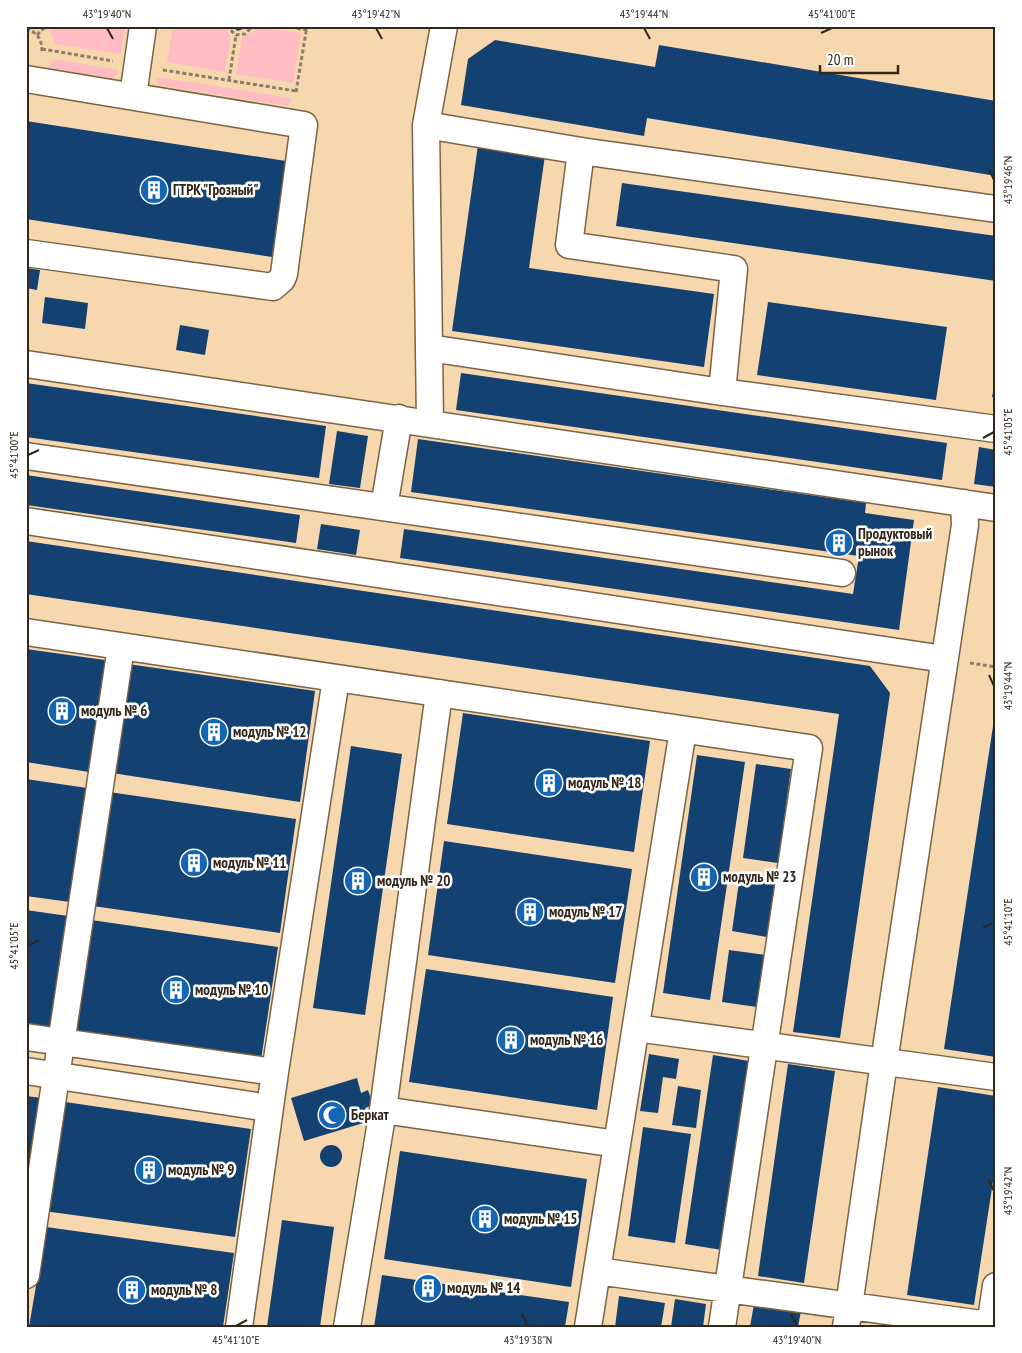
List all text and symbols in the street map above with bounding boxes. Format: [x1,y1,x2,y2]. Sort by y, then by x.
text: 43°19'40"N [83,6,131,21]
text: 43°19'42"N [352,6,400,21]
text: 43°19'44"N [620,6,668,21]
text: 45°41'00"E [808,6,856,21]
scale bar [820,42,897,74]
text: 20 m [827,50,853,69]
text: 43°19'46"N [1000,156,1015,204]
building icon: ГТРК "Грозный" [139,175,169,205]
place label: ГТРК "Грозный" [173,180,259,199]
text: 45°41'05"E [1000,408,1015,456]
text: 45°41'00"E [6,431,21,479]
place label: Продуктовый рынок [858,524,932,560]
building icon: Продуктовый рынок [824,528,854,558]
text: 43°19'44"N [1000,662,1015,710]
building icon: модуль № 6 [47,696,77,726]
place label: модуль № 6 [81,701,147,720]
building icon: модуль № 12 [199,717,229,747]
place label: модуль № 12 [233,722,306,741]
building icon: модуль № 18 [534,768,564,798]
place label: модуль № 18 [568,773,641,792]
building icon: модуль № 11 [179,848,209,878]
place label: модуль № 11 [213,853,286,872]
building icon: модуль № 23 [689,862,719,892]
building icon: модуль № 20 [343,866,373,896]
place label: модуль № 23 [723,867,796,886]
place label: модуль № 20 [377,871,450,890]
building icon: модуль № 17 [515,897,545,927]
text: 45°41'10"E [1000,898,1015,946]
place label: модуль № 17 [549,902,622,921]
text: 45°41'05"E [6,922,21,970]
building icon: модуль № 10 [161,975,191,1005]
place label: модуль № 10 [195,980,268,999]
building icon: модуль № 16 [496,1025,526,1055]
place label: модуль № 16 [530,1030,603,1049]
mosque icon: Беркат [317,1100,347,1130]
place label: Беркат [351,1105,390,1124]
building icon: модуль № 9 [134,1155,164,1185]
place label: модуль № 9 [168,1160,234,1179]
text: 43°19'42"N [1000,1167,1015,1215]
building icon: модуль № 15 [470,1204,500,1234]
place label: модуль № 15 [504,1209,577,1228]
building icon: модуль № 14 [413,1273,443,1303]
building icon: модуль № 8 [117,1275,147,1305]
place label: модуль № 14 [447,1278,520,1297]
place label: модуль № 8 [151,1280,217,1299]
text: 45°41'10"E [212,1332,260,1347]
text: 43°19'38"N [504,1332,552,1347]
text: 43°19'40"N [773,1332,821,1347]

